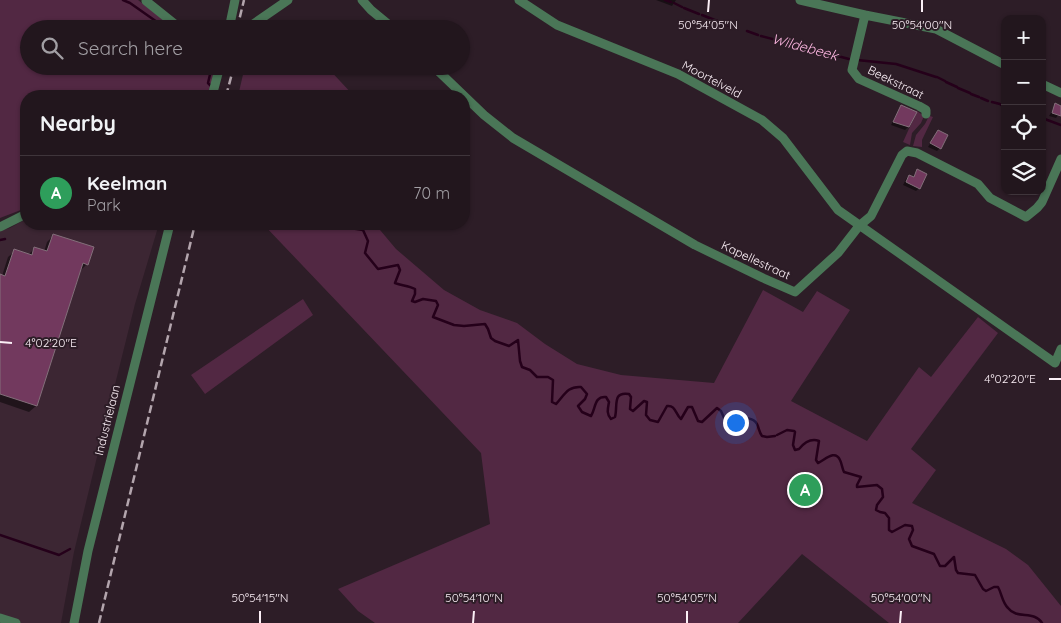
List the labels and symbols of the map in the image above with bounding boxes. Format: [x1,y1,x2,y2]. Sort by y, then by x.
text: 50°54'05"N [678,17,738,32]
text: 50°54'00"N [892,17,952,32]
water label: Wildebeek [770,30,842,65]
street label: Moortelveld [680,57,744,101]
street label: Beekstraat [865,62,927,102]
street label: Kapellestraat [719,237,793,283]
text: 4°02'20"E [25,335,77,350]
text: 4°02'20"E [984,371,1036,386]
street label: Industrielaan [91,383,123,457]
your location [723,410,749,436]
pin: A [789,471,821,509]
text: 50°54'15"N [231,590,289,605]
text: 50°54'10"N [445,590,503,605]
text: 50°54'05"N [657,590,717,605]
text: 50°54'00"N [871,590,931,605]

